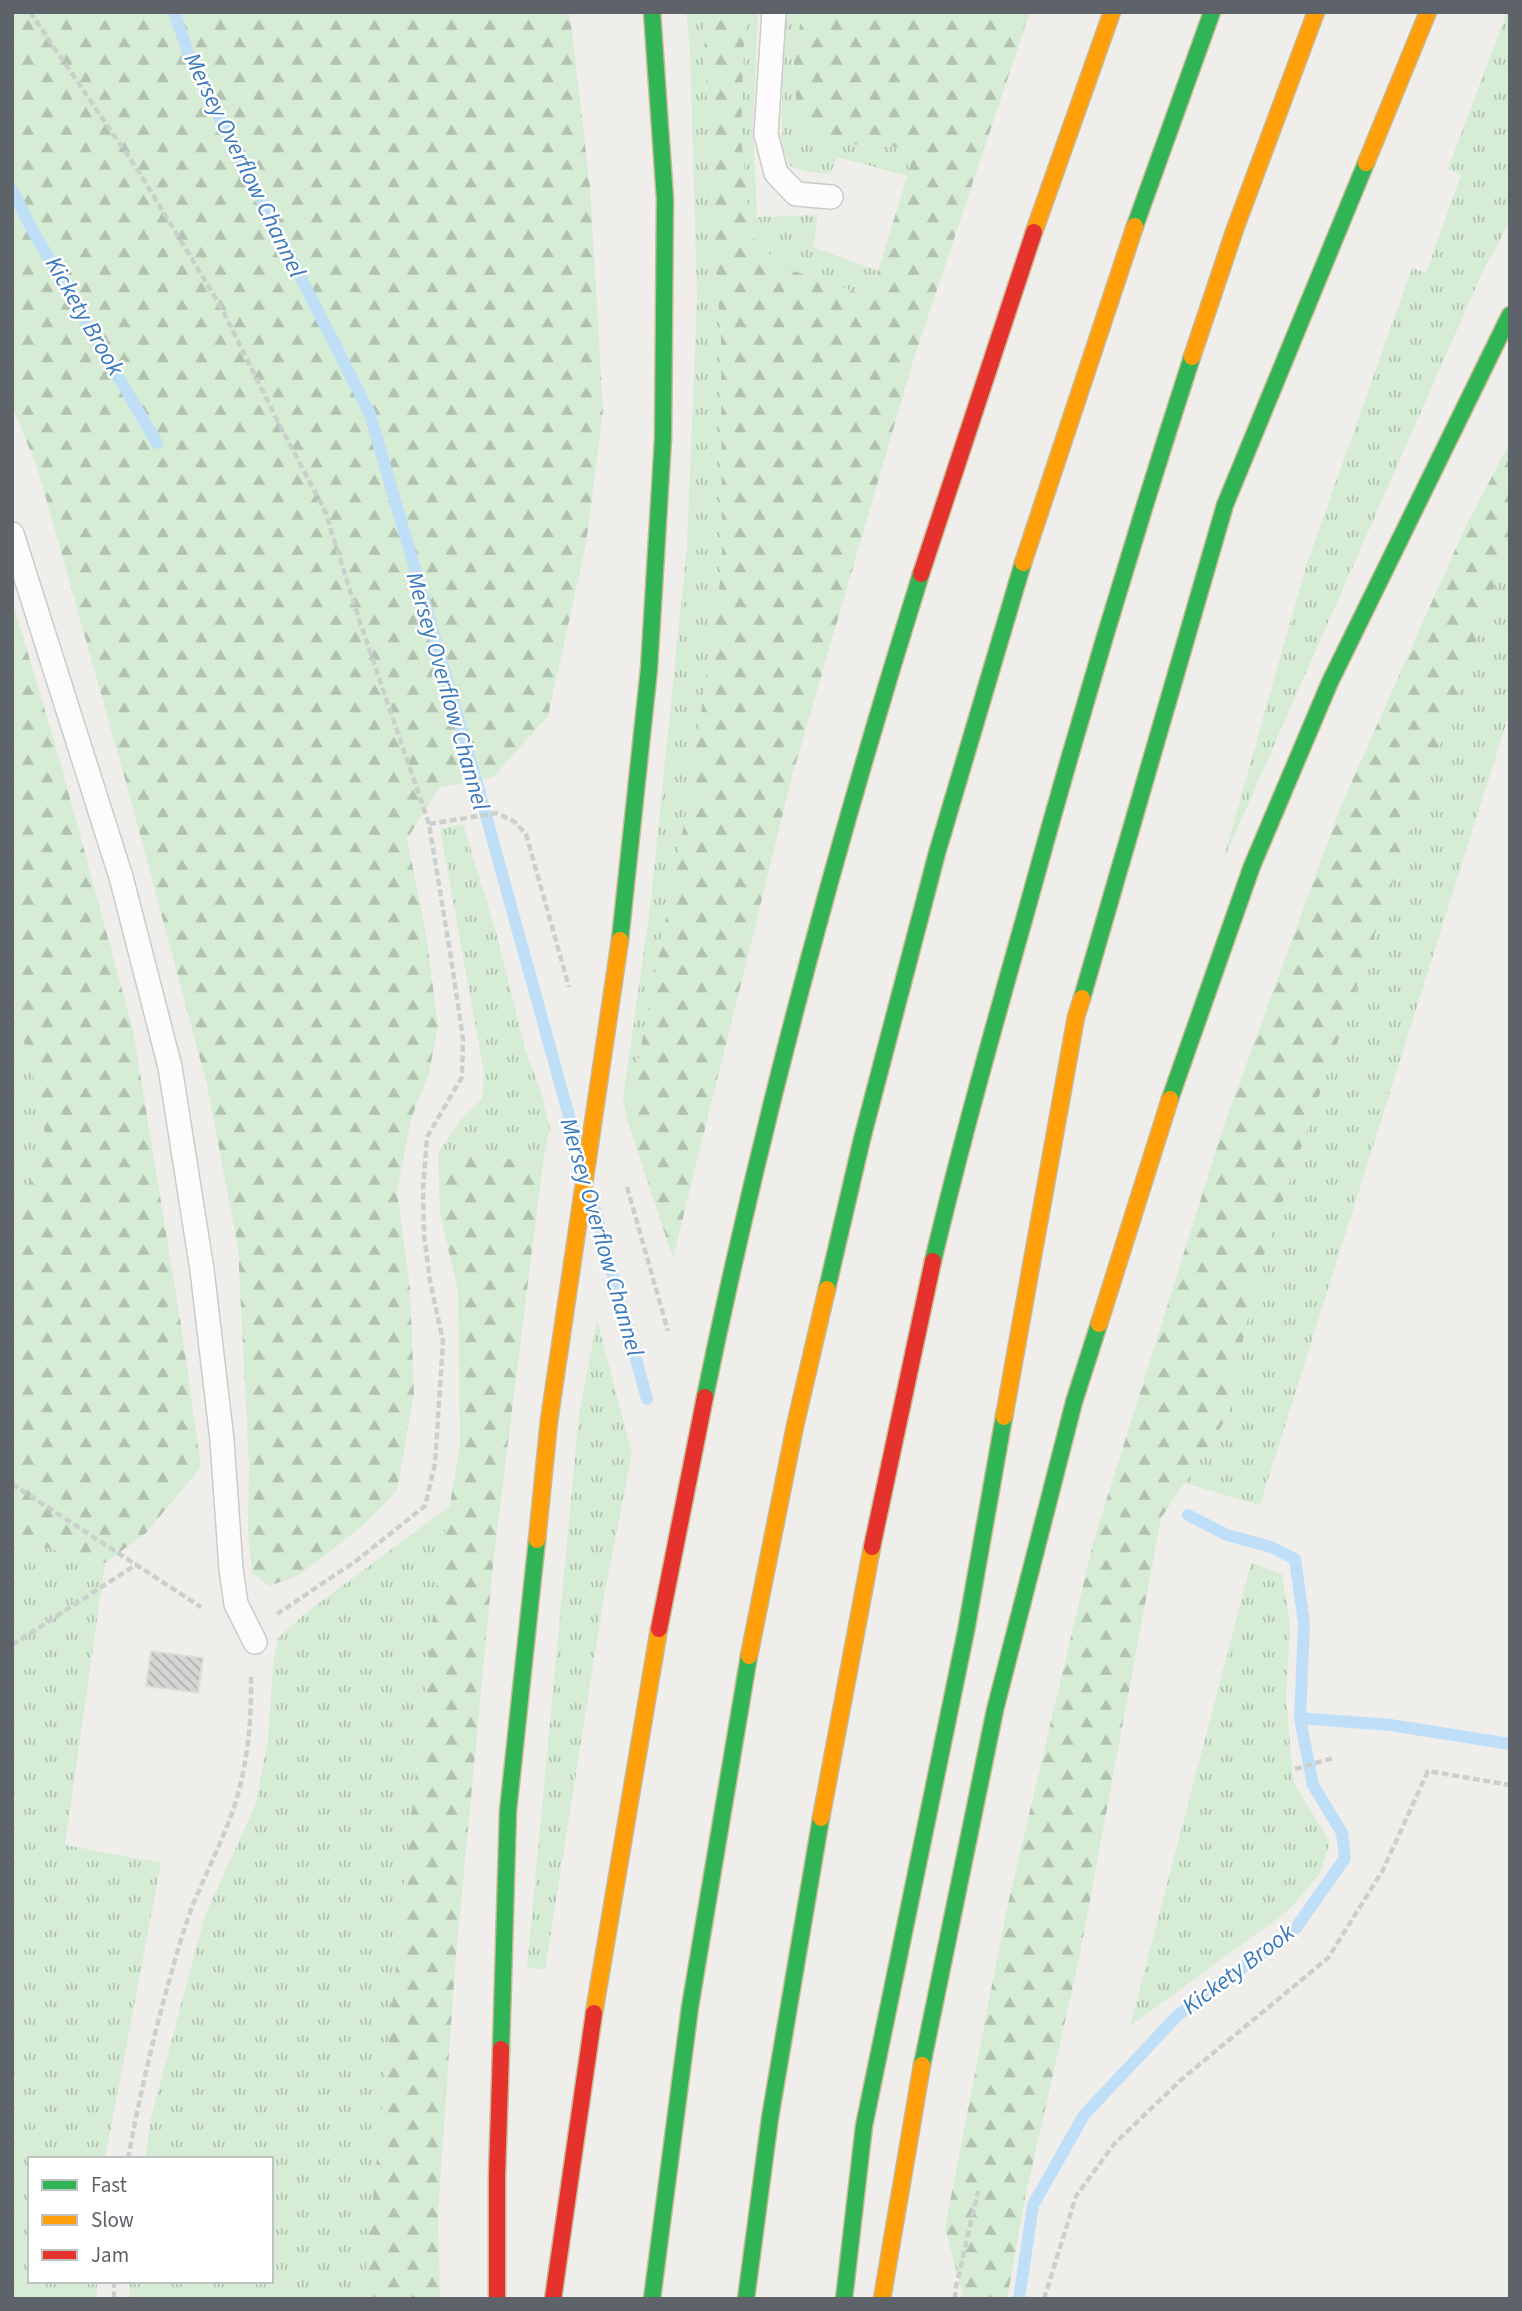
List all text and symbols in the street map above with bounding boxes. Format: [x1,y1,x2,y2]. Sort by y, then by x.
water label: Mersey Overflow Channel [175,47,314,284]
water label: Kickety Brook [36,250,133,383]
water label: Mersey Overflow Channel [397,568,498,814]
water label: Mersey Overflow Channel [551,1114,652,1360]
water label: Kickety Brook [1175,1915,1302,2023]
legend [28,2157,273,2283]
text: Fast [91,2170,127,2200]
text: Slow [91,2205,134,2235]
text: Jam [91,2240,129,2270]

